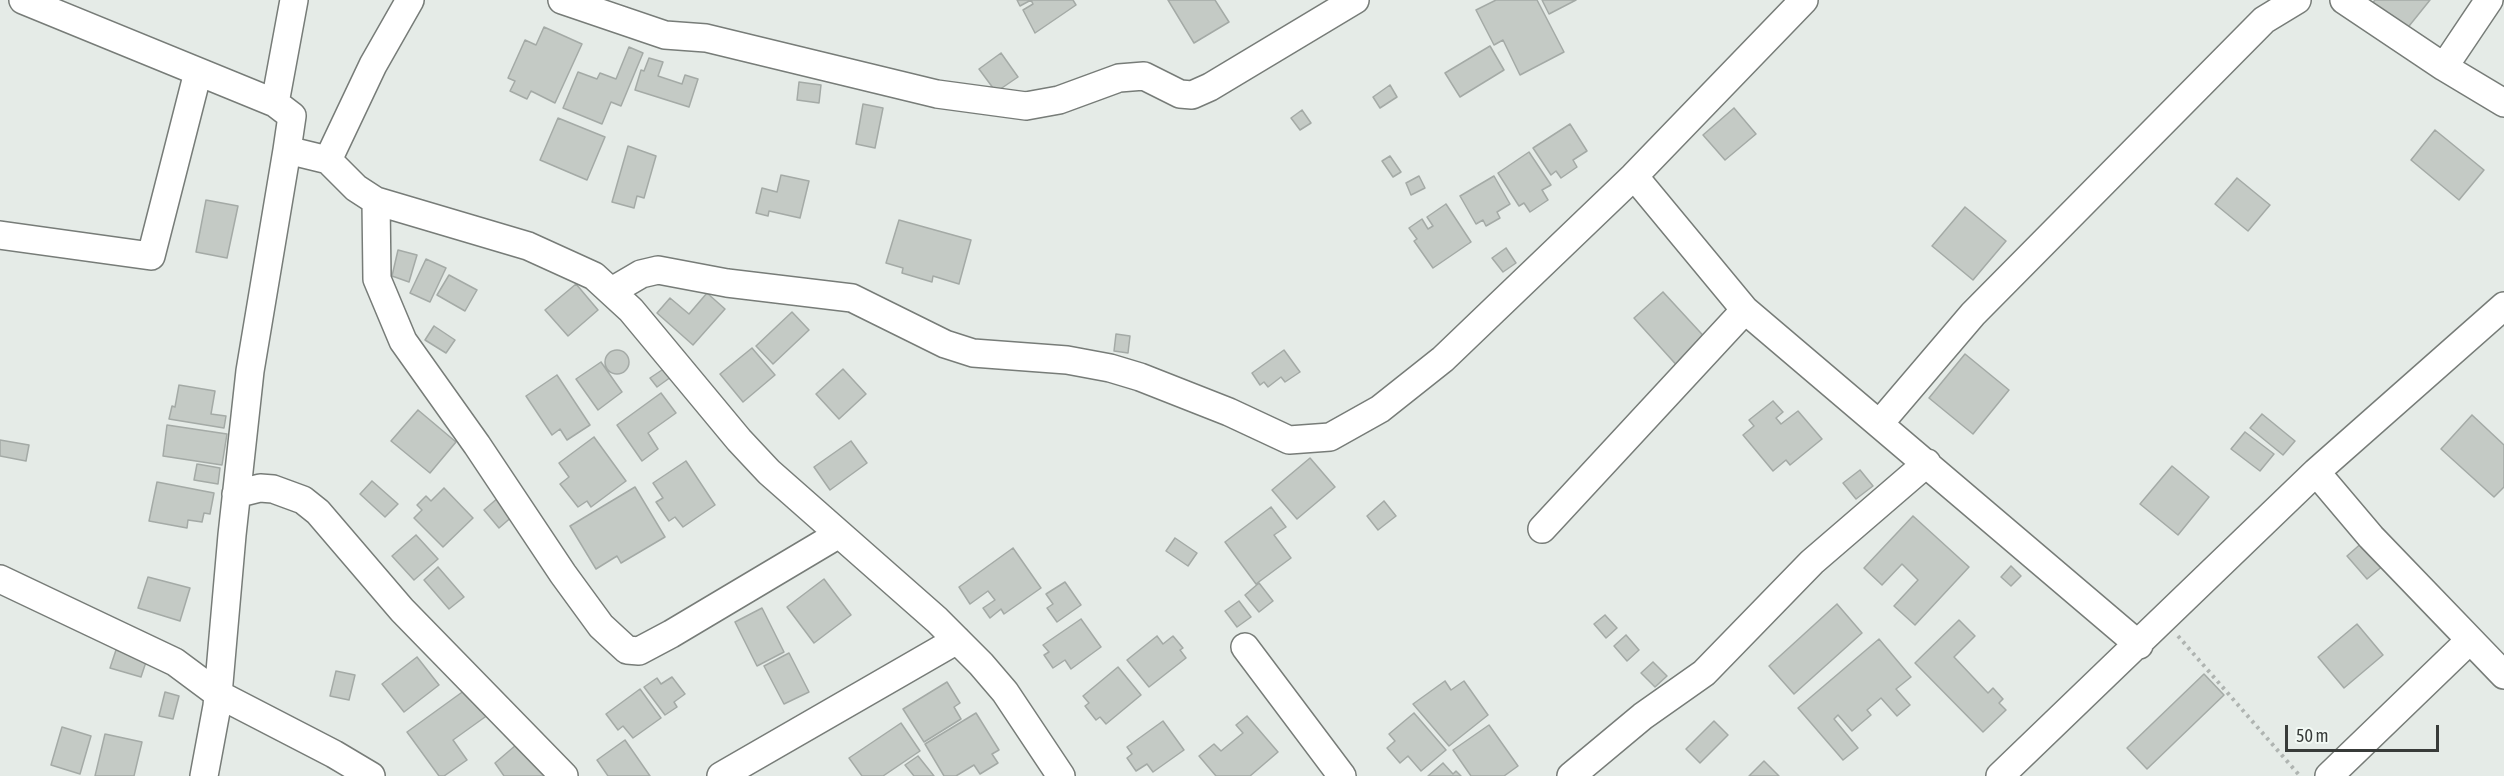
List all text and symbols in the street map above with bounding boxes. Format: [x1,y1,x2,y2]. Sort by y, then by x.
scale bar [2288,713,2442,751]
text: 50 m [2296,725,2328,746]

